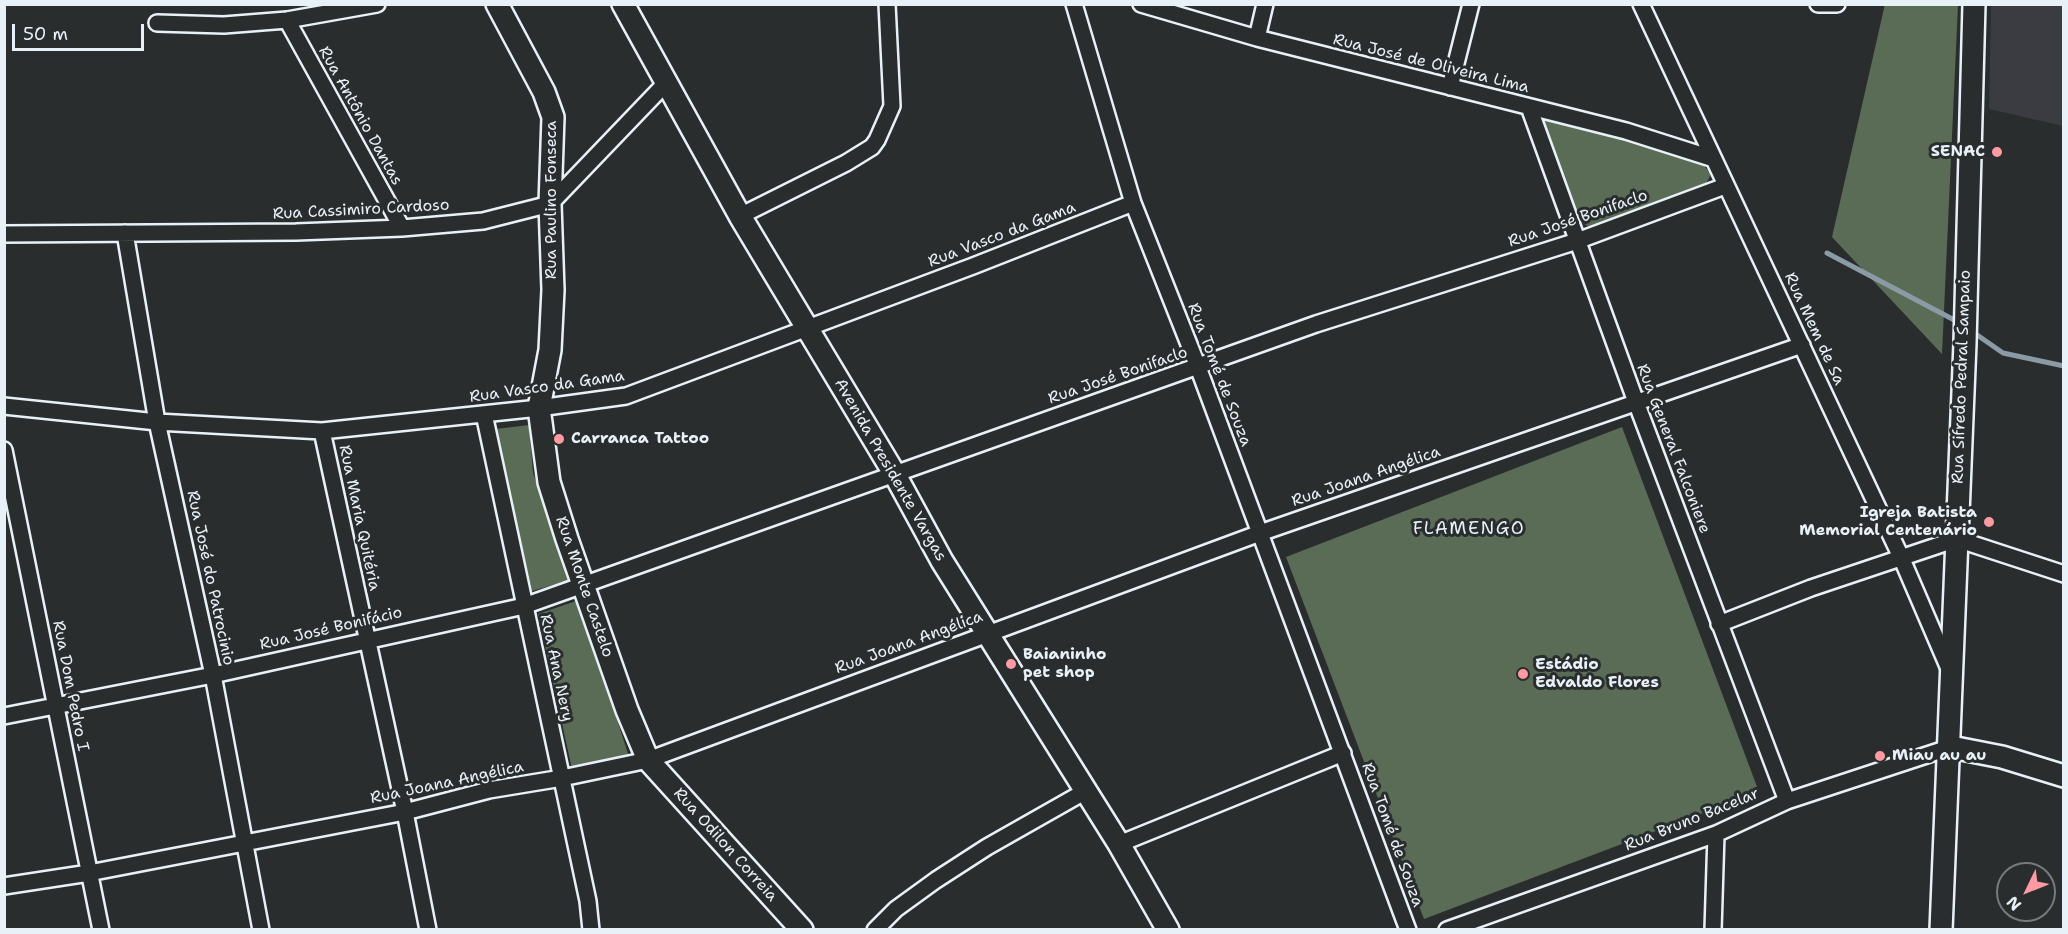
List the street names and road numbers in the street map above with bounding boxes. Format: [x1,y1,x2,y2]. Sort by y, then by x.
street label: Rua José de Oliveira Lima [1331,30,1531,98]
street label: Rua Antônio Dantas [314,43,406,189]
street label: Rua Paulino Fonseca [542,121,562,279]
street label: Rua José Bonifaclo [1506,186,1650,252]
street label: Rua Cassimiro Cardoso [272,196,450,224]
street label: Rua Vasco da Gama [926,198,1078,272]
street label: Rua Mem de Sa [1780,270,1848,388]
street label: Rua Sifredo Pedral Sampaio [1949,270,1975,484]
street label: Rua Tomé de Souza [1183,301,1255,449]
street label: Rua José Bonifaclo [1046,343,1190,409]
street label: Rua General Falconiere [1632,362,1714,536]
street label: Rua Vasco da Gama [468,367,626,407]
street label: Avenida Presidente Vargas [830,375,950,565]
street label: Rua Maria Quitéria [334,443,384,593]
street label: Rua Joana Angélica [1289,443,1443,511]
street label: Rua José do Patrocinio [182,489,238,667]
street label: Rua Monte Castelo [551,514,617,660]
street label: Rua José Bonifácio [258,603,404,655]
street label: Rua Joana Angélica [832,607,986,679]
street label: Rua Ana Nery [535,613,577,723]
street label: Rua Dom Pedro I [48,619,92,753]
street label: Rua Joana Angélica [369,757,525,809]
street label: Rua Tomé de Souza [1357,760,1427,910]
street label: Rua Odilon Correia [669,784,781,906]
street label: Rua Bruno Bacelar [1622,784,1762,856]

